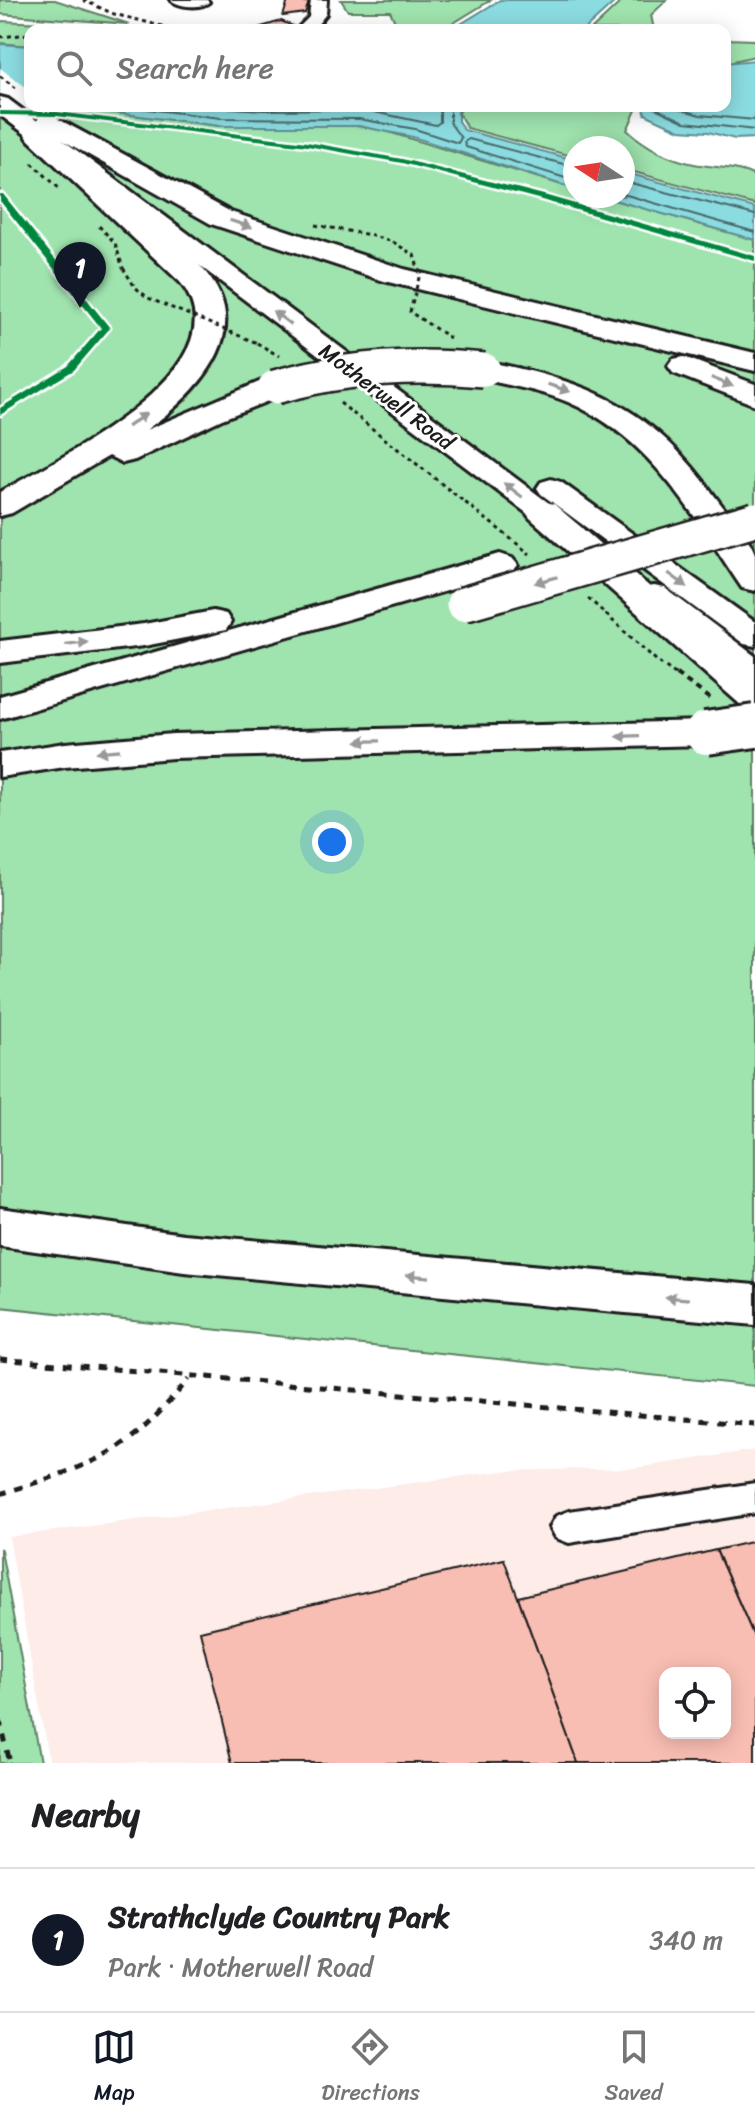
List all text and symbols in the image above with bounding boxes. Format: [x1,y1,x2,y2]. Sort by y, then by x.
search box [24,24,731,112]
text: Search here [116,41,274,95]
icon: search [52,46,96,90]
north arrow [563,136,635,208]
one-way arrow [230,219,254,231]
pin: 1 [54,242,106,308]
one-way arrow [272,310,292,326]
street label: Motherwell Road [310,332,464,462]
one-way arrow [710,375,734,388]
one-way arrow [548,383,572,395]
one-way arrow [127,413,148,428]
one-way arrow [502,482,524,498]
one-way arrow [668,571,689,587]
one-way arrow [533,574,557,587]
one-way arrow [65,636,90,649]
one-way arrow [615,730,640,743]
one-way arrow [355,734,380,747]
one-way arrow [95,744,120,757]
your location [312,822,352,862]
one-way arrow [405,1269,430,1282]
one-way arrow [664,1292,689,1305]
map controls [659,1667,731,1739]
button: locate [659,1667,731,1739]
text: Nearby [32,1785,140,1845]
text: Strathclyde Country Park [108,1890,450,1944]
text: 1 [52,1917,64,1963]
text: 340 m [649,1917,723,1963]
text: Park · Motherwell Road [108,1944,373,1990]
tab: Map [92,2025,136,2112]
tab: Directions [321,2025,420,2112]
tab: Saved [605,2025,663,2112]

